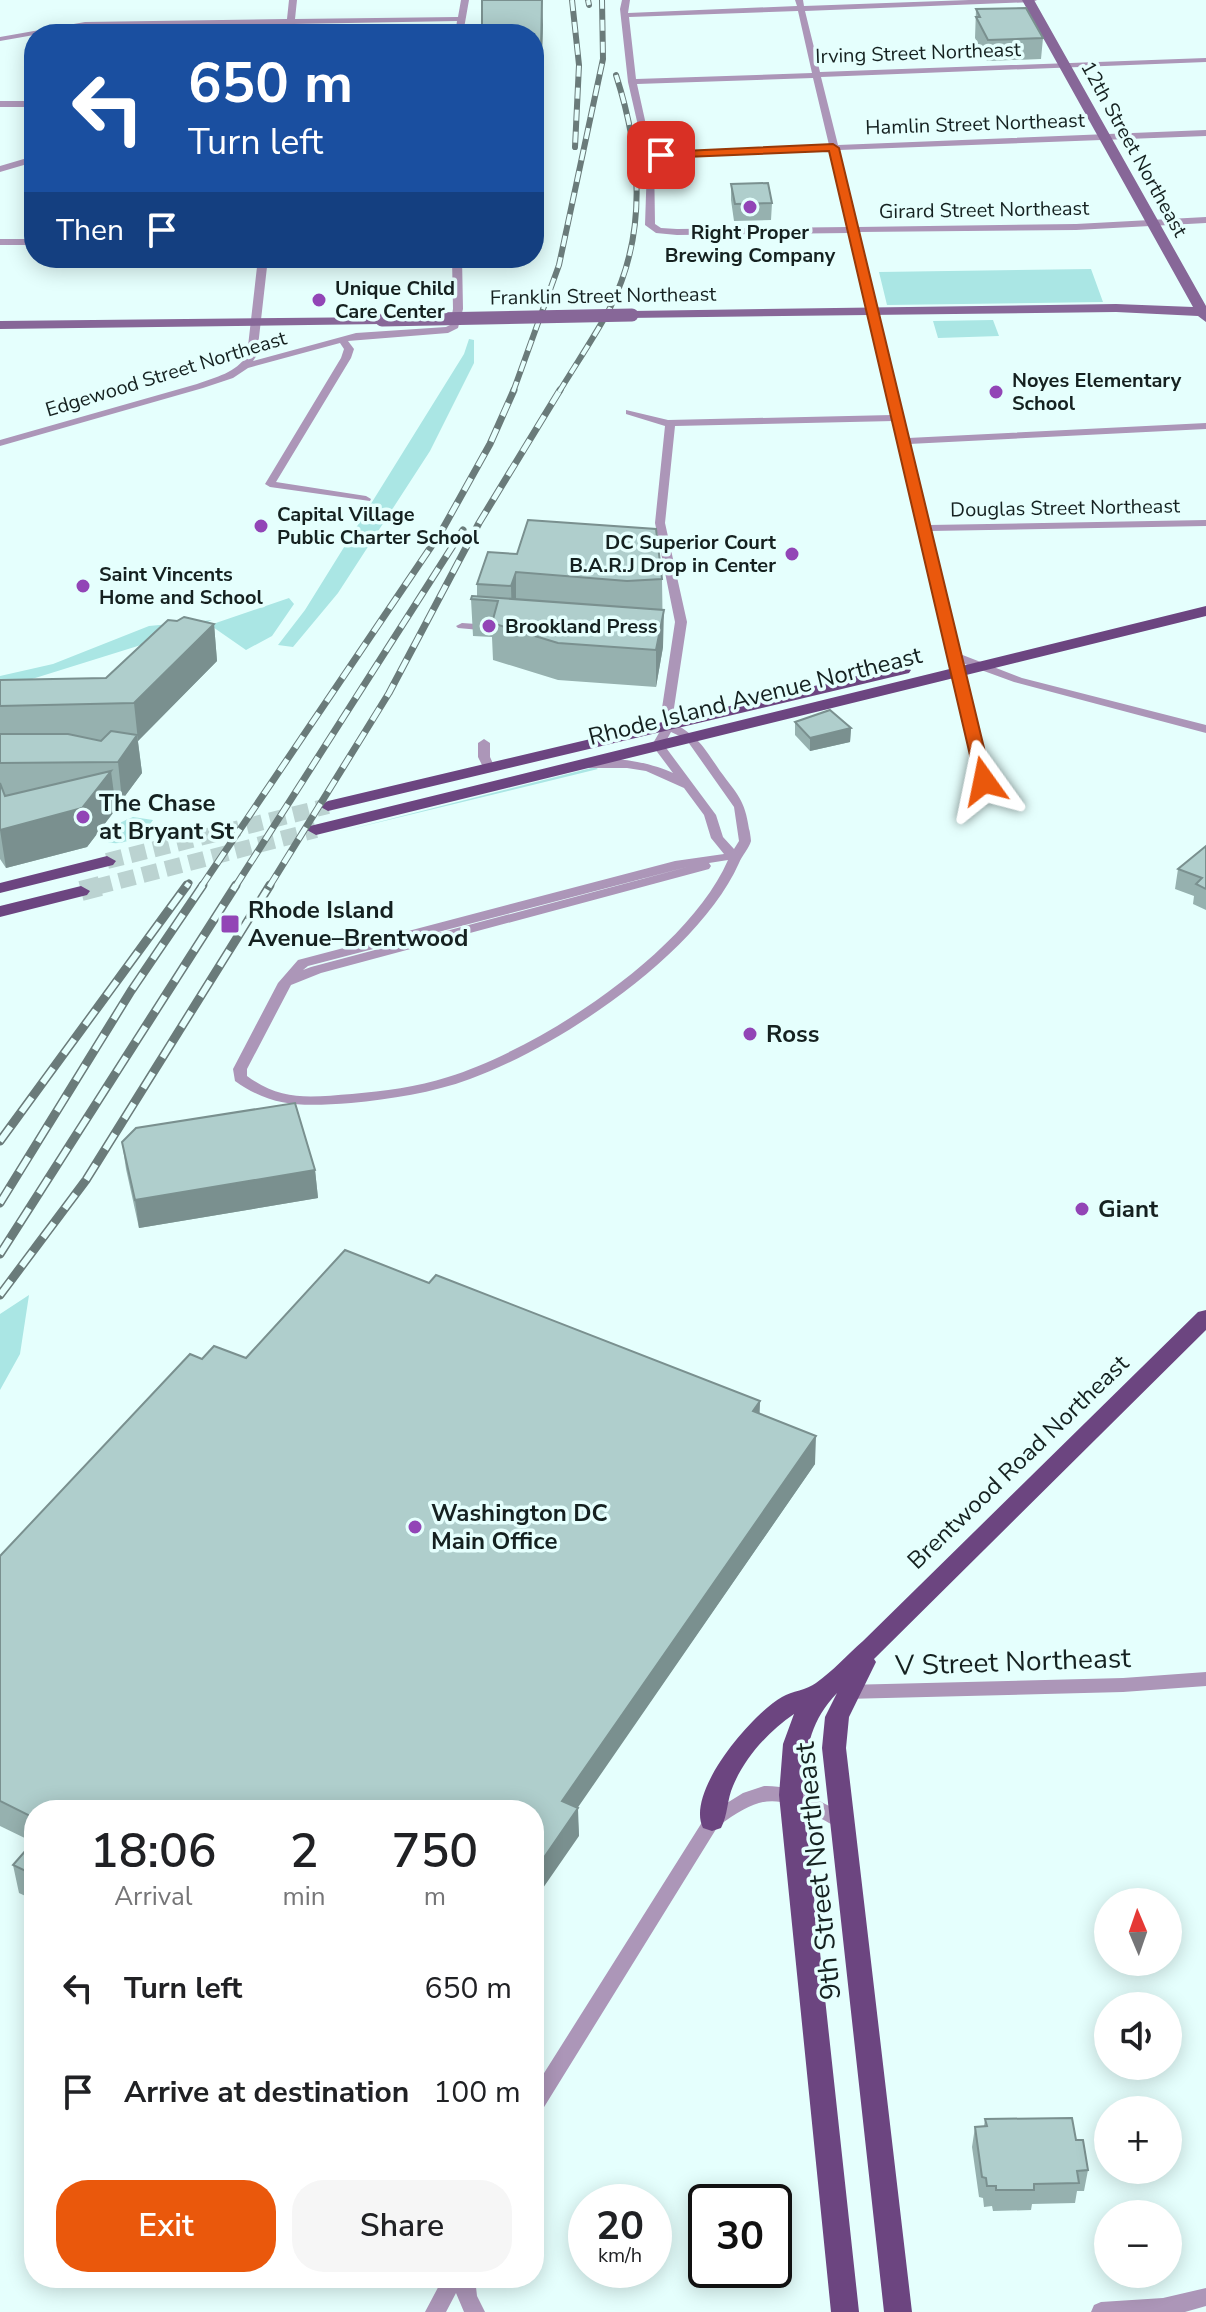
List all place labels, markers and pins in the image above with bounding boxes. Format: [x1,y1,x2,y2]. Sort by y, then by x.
pin [627,121,695,189]
marker: Right Proper Brewing Company [741,198,759,216]
place label: Right Proper Brewing Company [665,219,836,269]
place label: Unique Child Care Center [335,275,455,325]
marker: Unique Child Care Center [310,291,328,309]
place label: Noyes Elementary School [1012,367,1182,417]
marker: Noyes Elementary School [987,383,1005,401]
place label: Capital Village Public Charter School [277,501,480,551]
marker: Capital Village Public Charter School [252,517,270,535]
place label: DC Superior Court B.A.R.J Drop in Center [569,529,776,579]
marker: DC Superior Court B.A.R.J Drop in Center [783,545,801,563]
place label: Saint Vincents Home and School [99,561,264,611]
marker: Saint Vincents Home and School [74,577,92,595]
place label: Brookland Press [505,613,658,640]
marker: Brookland Press [480,617,498,635]
place label: The Chase at Bryant St [99,787,235,847]
marker: The Chase at Bryant St [74,808,92,826]
place label: Rhode Island Avenue–Brentwood [248,894,468,954]
marker: Rhode Island Avenue–Brentwood [219,913,241,935]
place label: Ross [766,1018,819,1050]
marker: Ross [741,1025,759,1043]
place label: Giant [1098,1193,1159,1225]
marker: Giant [1073,1200,1091,1218]
place label: Washington DC Main Office [431,1497,608,1557]
marker: Washington DC Main Office [406,1518,424,1536]

